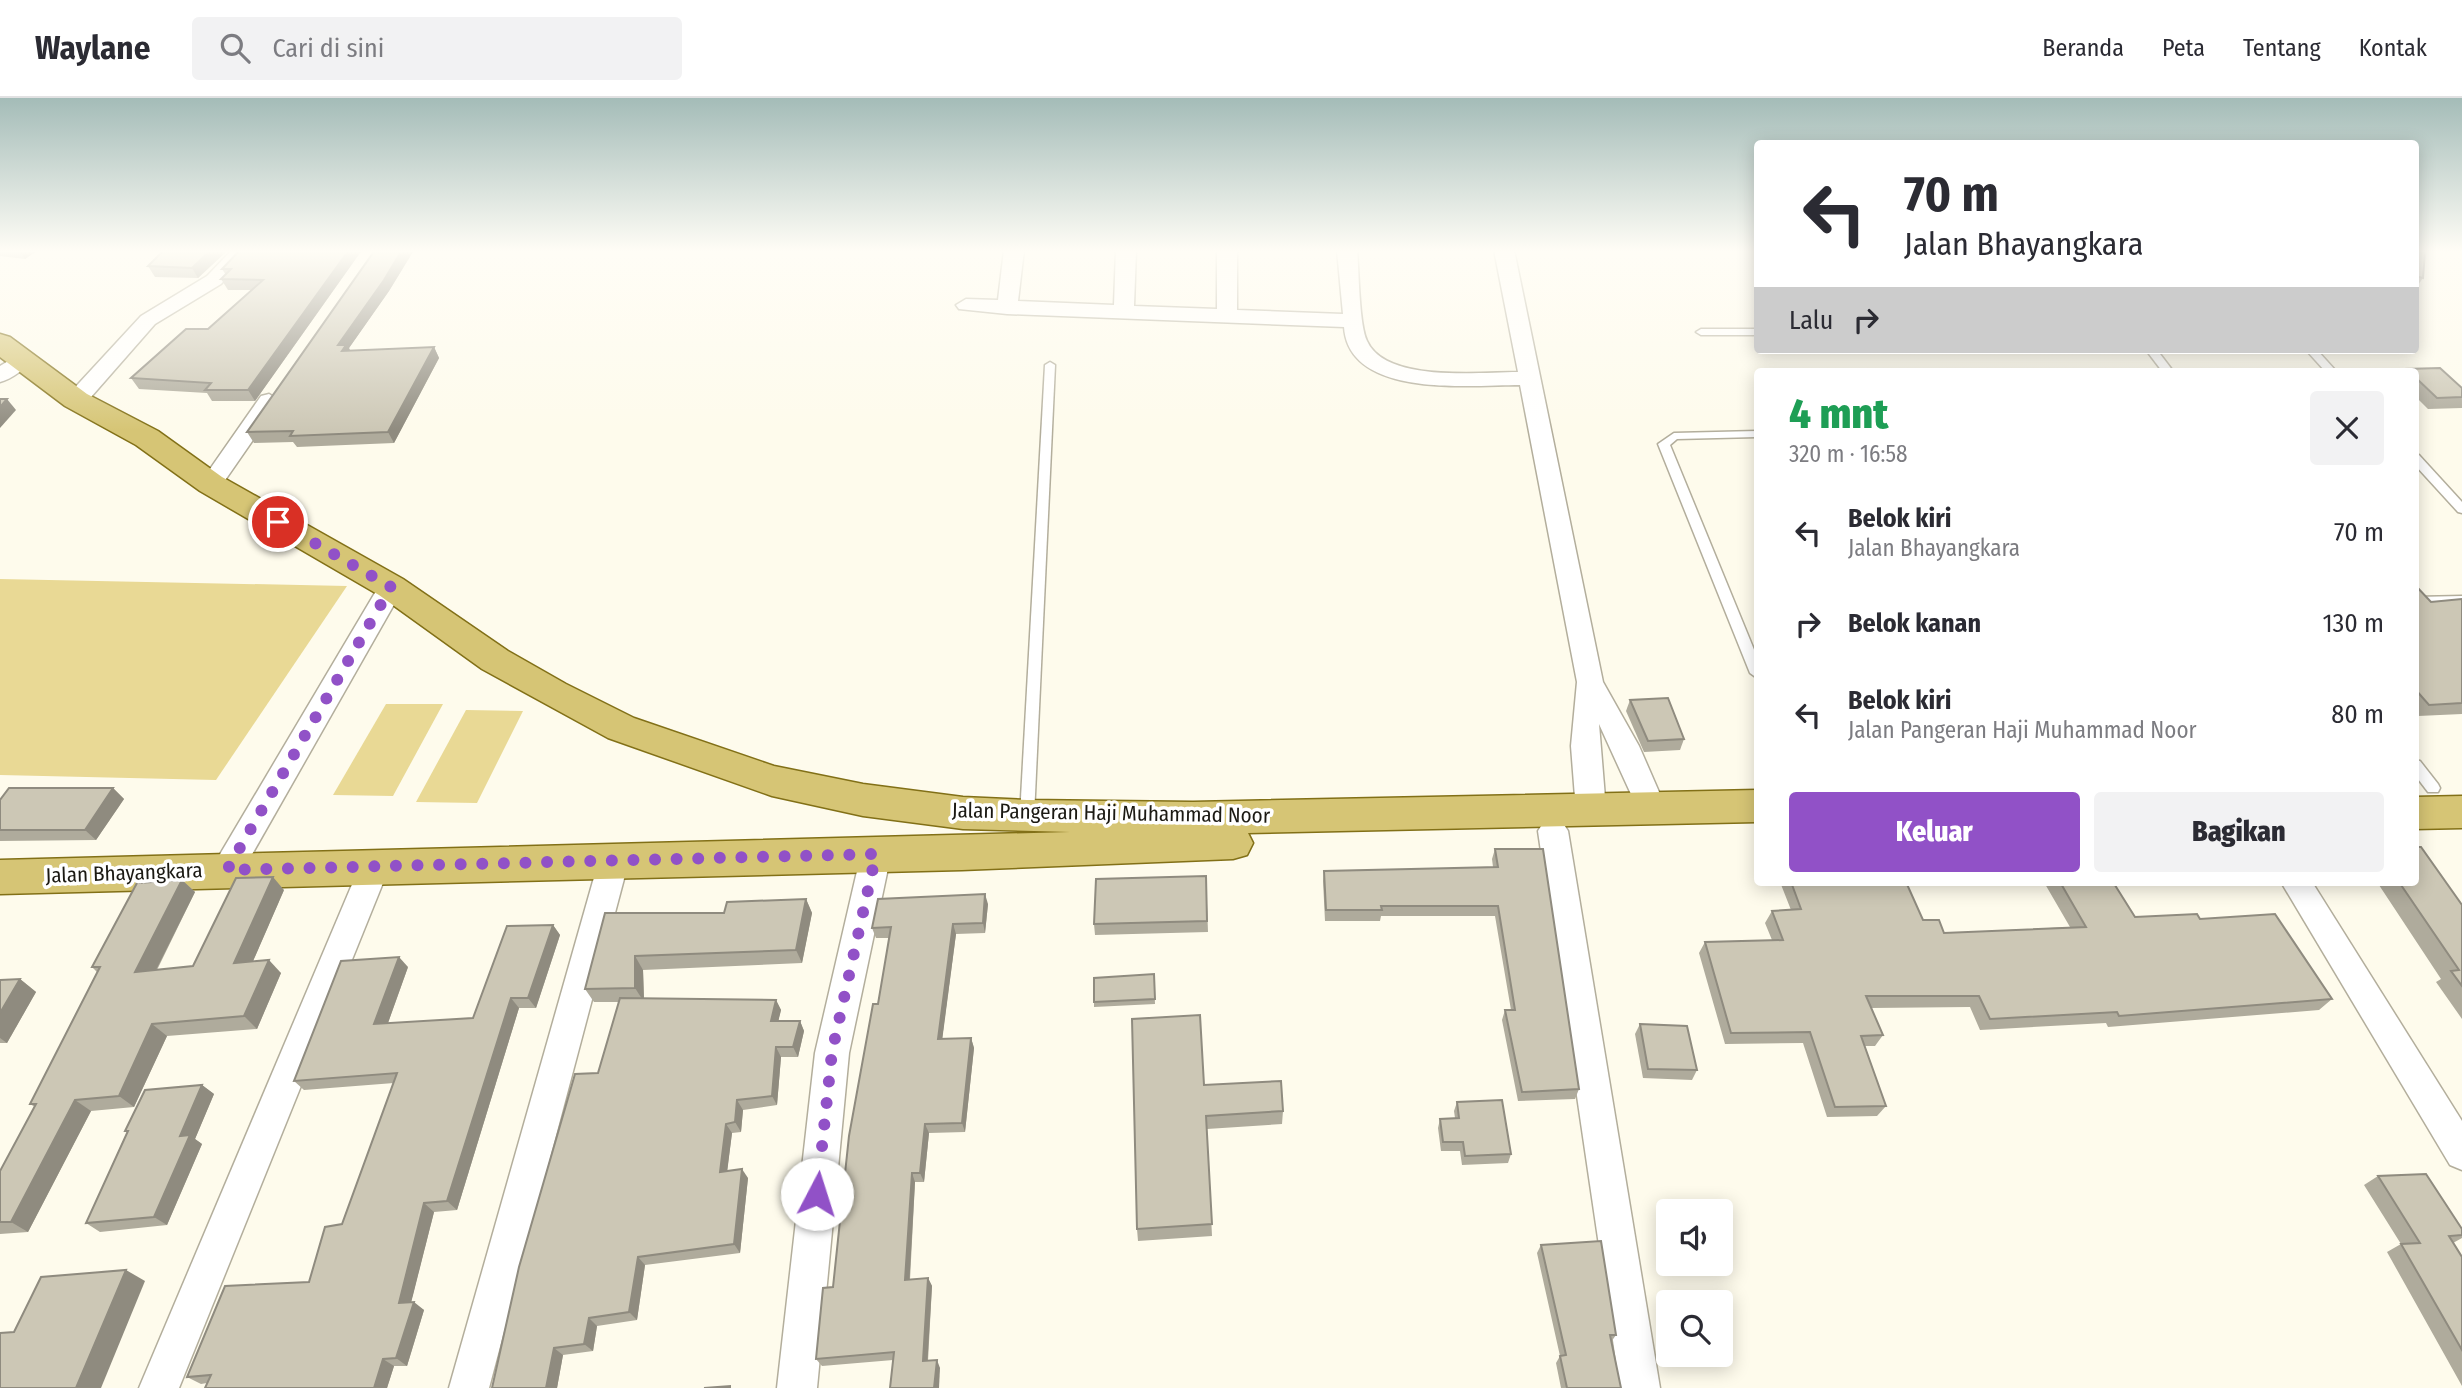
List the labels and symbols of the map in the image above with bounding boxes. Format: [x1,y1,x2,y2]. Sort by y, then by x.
pin [248,492,308,552]
street label: Jalan Pangeran Haji Muhammad Noor [952,797,1271,829]
street label: Jalan Bhayangkara [45,857,203,889]
position arrow [780,1157,854,1231]

